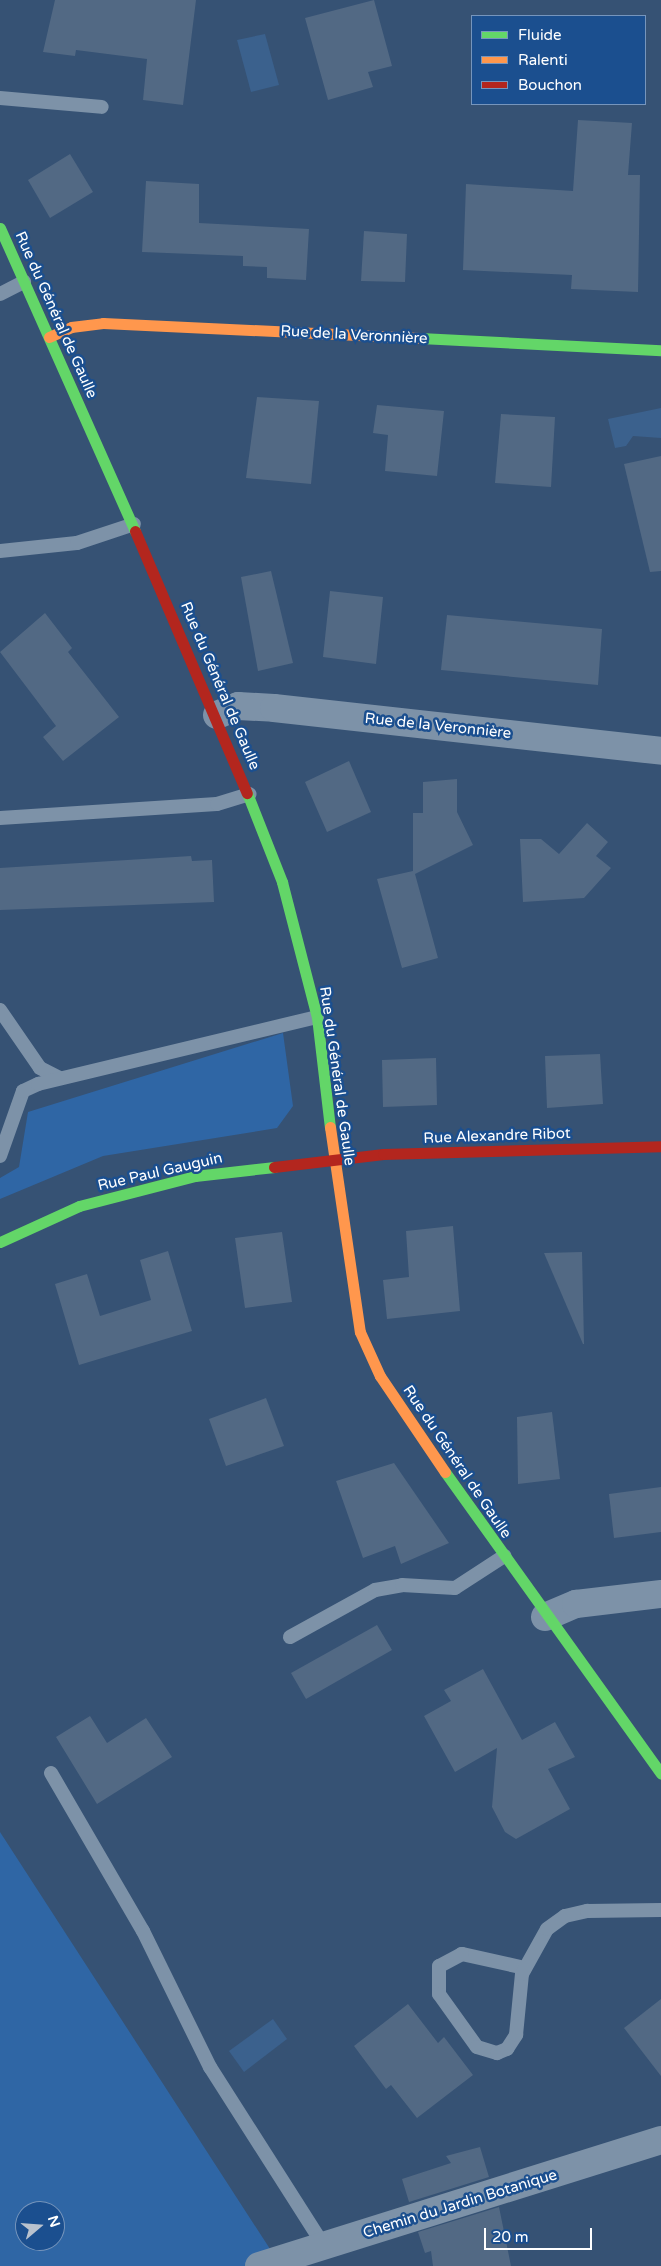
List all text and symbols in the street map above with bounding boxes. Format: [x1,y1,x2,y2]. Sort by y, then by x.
legend [471,15,646,105]
text: Fluide [518,26,562,44]
text: Ralenti [518,51,568,69]
text: Bouchon [518,76,582,94]
street label: Rue du Général de Gaulle [11,229,101,401]
street label: Rue de la Veronnière [280,322,428,348]
street label: Rue du Général de Gaulle [176,599,264,773]
street label: Rue de la Veronnière [364,709,512,743]
street label: Rue du Général de Gaulle [316,985,358,1167]
street label: Rue Alexandre Ribot [423,1124,571,1148]
street label: Rue Paul Gauguin [96,1149,224,1195]
street label: Rue du Général de Gaulle [399,1382,515,1542]
street label: Chemin du Jardin Botanique [361,2166,559,2242]
north arrow [15,2201,65,2251]
text: N [44,2214,64,2229]
scale bar [486,2218,594,2250]
text: 20 m [492,2228,529,2246]

